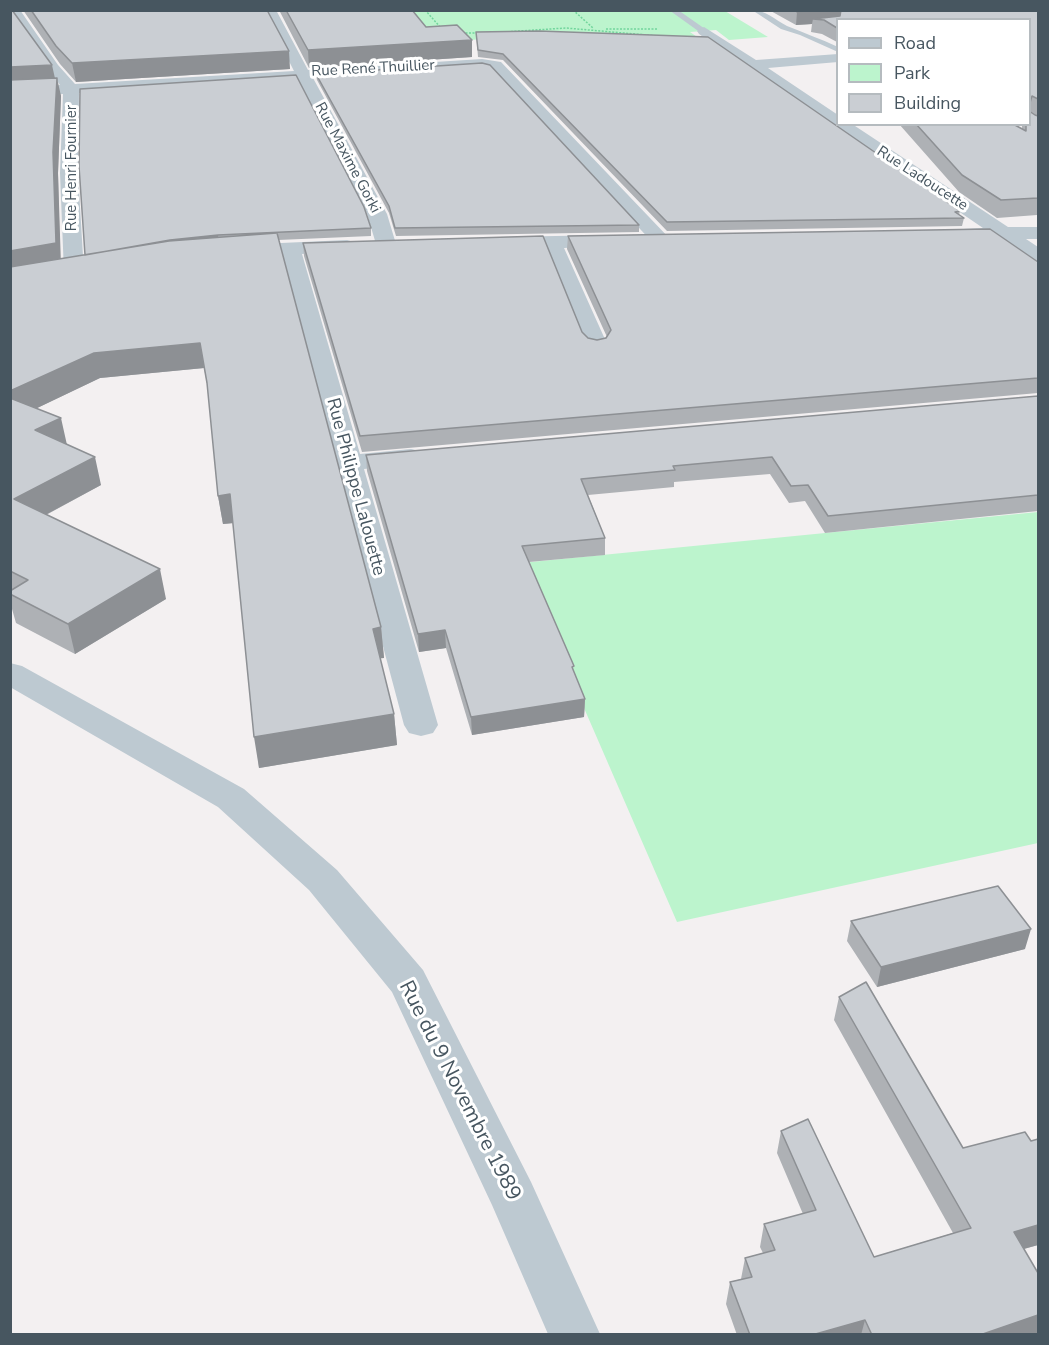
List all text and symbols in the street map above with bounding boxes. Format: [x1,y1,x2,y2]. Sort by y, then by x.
legend [836,18,1031,126]
text: Road [894,31,936,55]
street label: Rue René Thuillier [311,57,435,81]
text: Park [894,61,930,85]
text: Building [894,91,961,115]
street label: Rue Maxime Gorki [310,100,384,216]
street label: Rue Henri Fournier [63,105,81,231]
street label: Rue Ladoucette [873,143,971,215]
street label: Rue Philippe Lalouette [321,396,389,578]
street label: Rue du 9 Novembre 1989 [393,977,525,1205]

